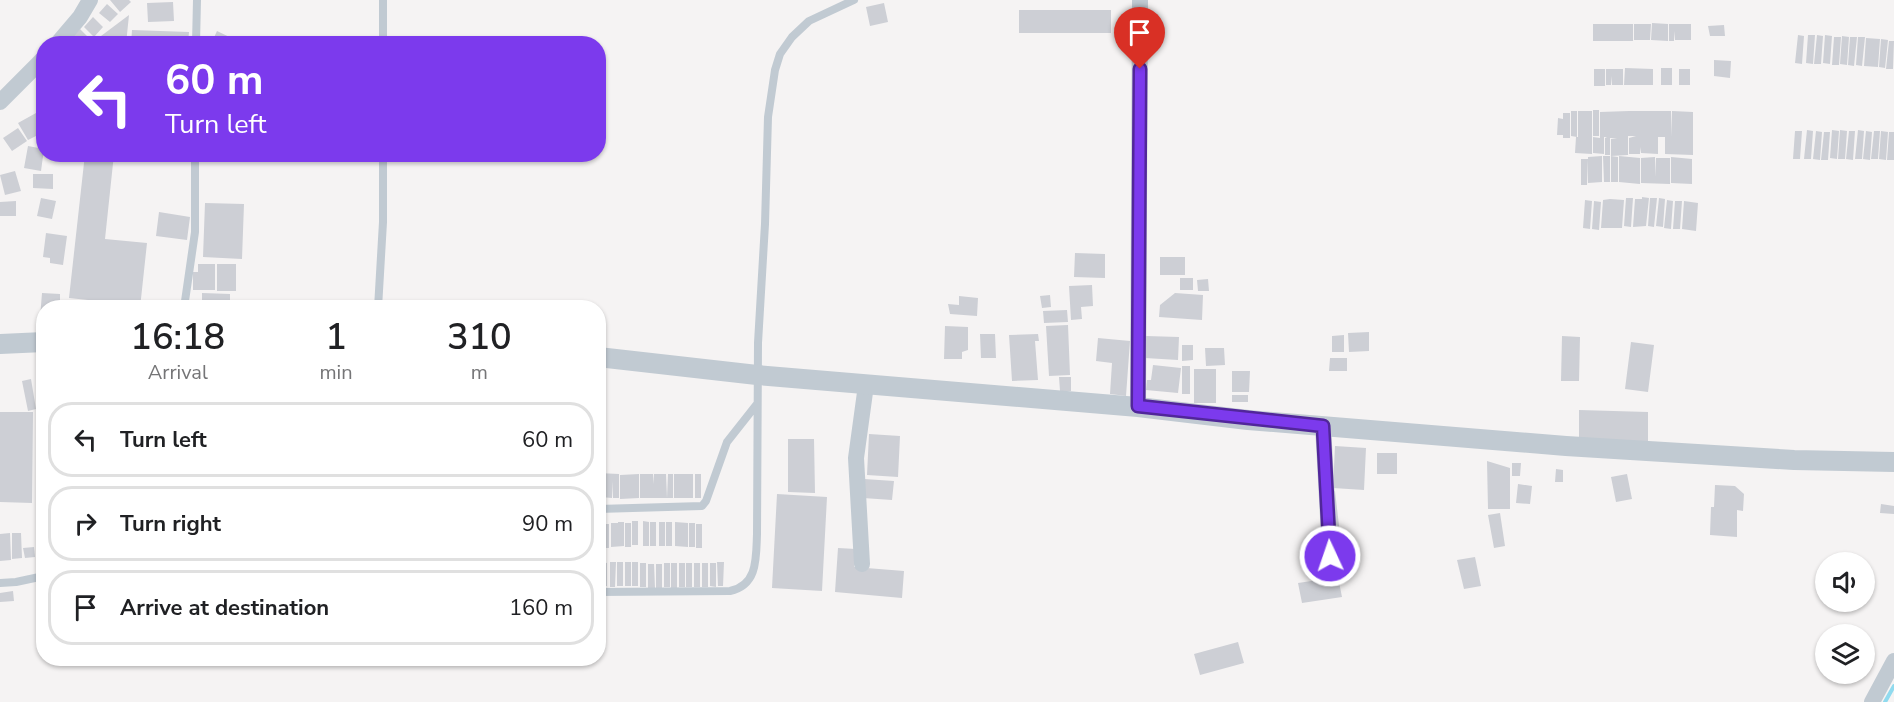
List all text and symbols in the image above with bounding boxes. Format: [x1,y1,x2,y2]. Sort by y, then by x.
pin [1114,7,1165,69]
icon: arrive [1123,16,1156,49]
text: 60 m [165,52,264,109]
icon: left [66,60,144,138]
text: Turn left [165,106,266,143]
text: 16:18 [130,313,225,362]
text: 1 [325,313,347,362]
text: 310 [447,313,512,362]
text: Arrival [148,359,208,386]
text: min [320,359,353,386]
text: m [471,359,488,386]
icon: left [69,423,102,456]
text: Turn left [120,425,207,455]
text: 60 m [522,425,573,455]
icon: right [69,507,102,540]
text: Turn right [120,509,221,539]
text: 90 m [522,509,573,539]
position arrow [1298,524,1362,588]
map controls [1815,552,1875,684]
button: sound [1815,552,1875,612]
icon: arrive [69,591,102,624]
text: Arrive at destination [120,593,329,623]
text: 160 m [509,593,573,623]
button: layers [1815,624,1875,684]

